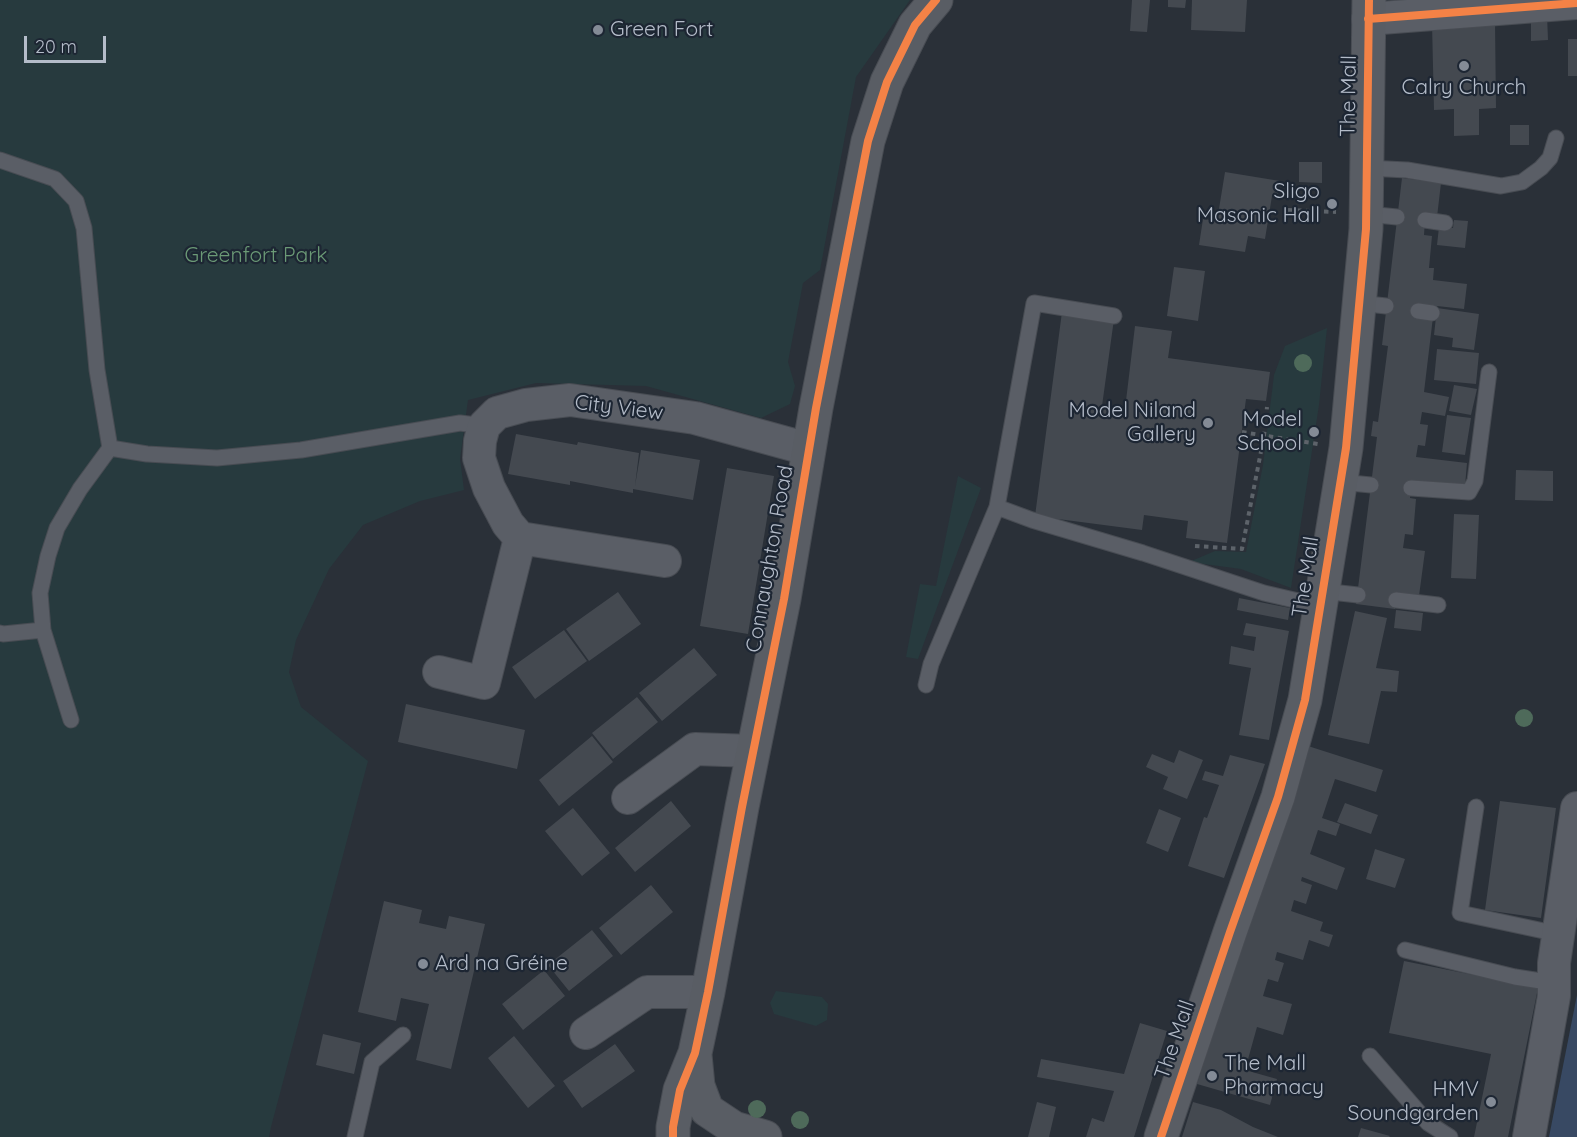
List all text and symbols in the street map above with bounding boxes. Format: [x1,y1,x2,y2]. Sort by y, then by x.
place label: Green Fort [610,17,713,43]
marker: Green Fort [591,23,605,37]
scale bar [27,24,110,62]
text: 20 m [35,35,77,58]
street label: The Mall [1336,55,1362,137]
marker: Calry Church [1457,59,1471,73]
place label: Calry Church [1401,75,1527,101]
place label: Sligo Masonic Hall [1197,179,1320,229]
marker: Sligo Masonic Hall [1325,197,1339,211]
park label: Greenfort Park [185,243,327,269]
street label: City View [573,390,665,426]
place label: Model Niland Gallery [1069,398,1196,448]
place label: Model School [1237,407,1302,457]
marker: Model Niland Gallery [1201,416,1215,430]
marker: Model School [1307,425,1321,439]
street label: Connaughton Road [741,463,799,655]
street label: The Mall [1287,535,1325,619]
place label: Ard na Gréine [435,951,568,977]
marker: Ard na Gréine [416,957,430,971]
street label: The Mall [1150,997,1200,1083]
place label: The Mall Pharmacy [1224,1051,1324,1101]
marker: The Mall Pharmacy [1205,1069,1219,1083]
place label: HMV Soundgarden [1348,1077,1479,1127]
marker: HMV Soundgarden [1484,1095,1498,1109]

